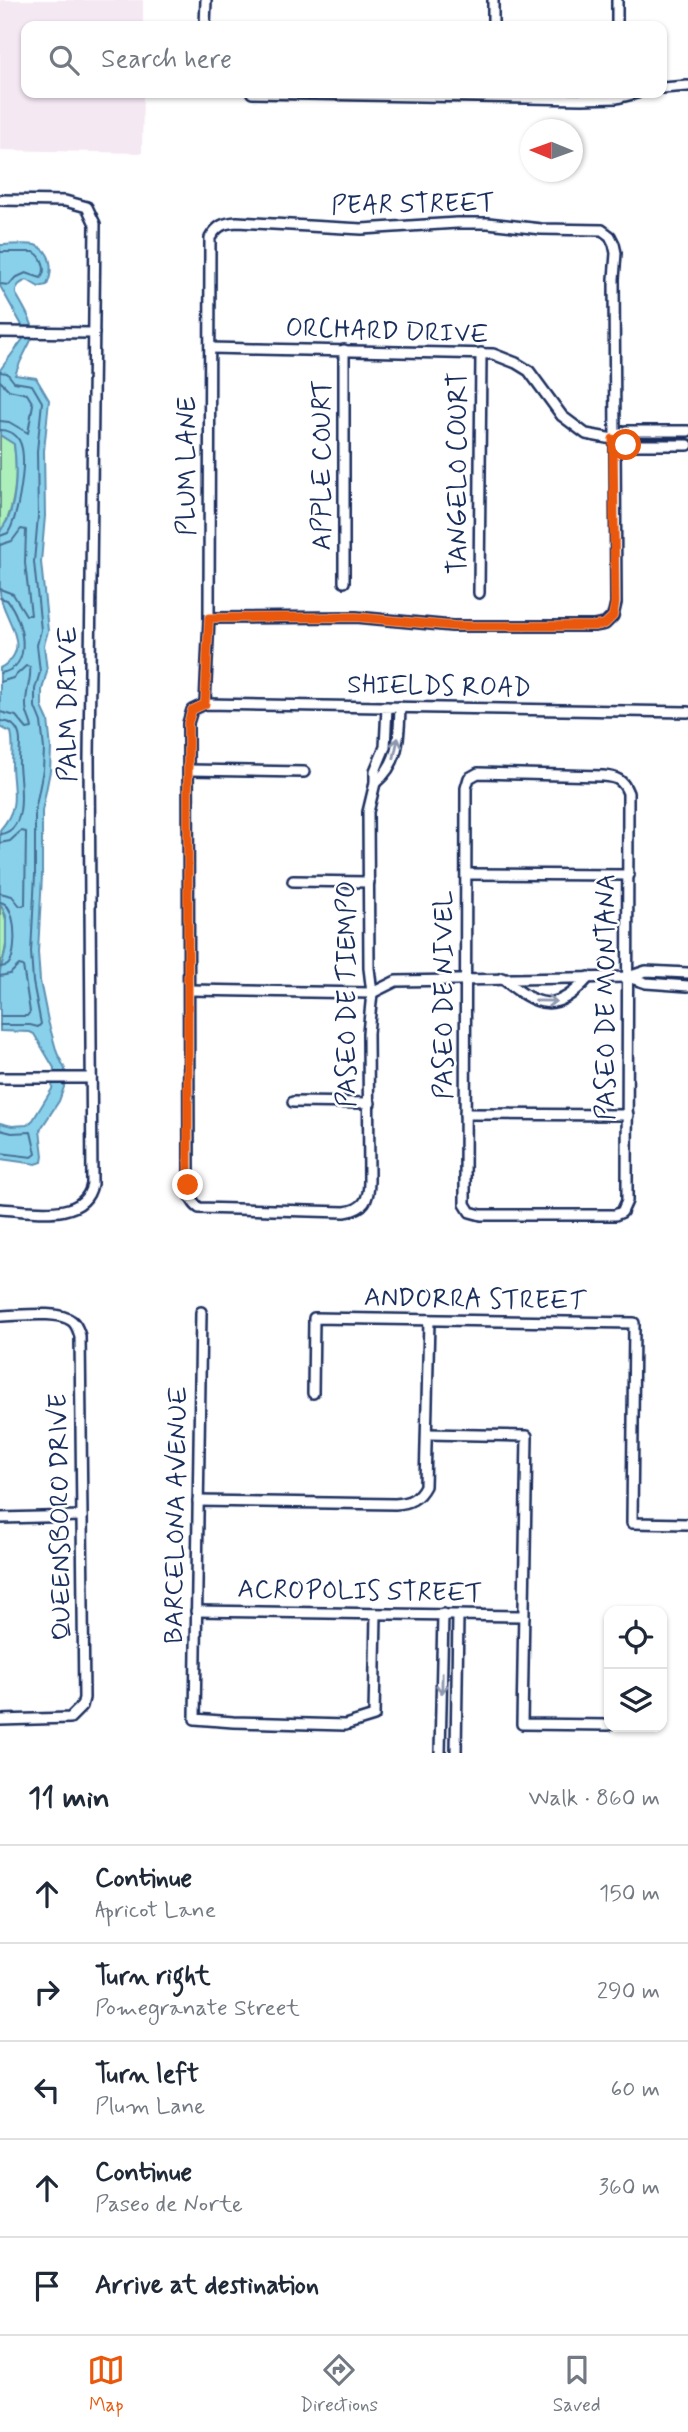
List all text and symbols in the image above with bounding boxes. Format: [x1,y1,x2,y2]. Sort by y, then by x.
search box [21,21,667,98]
icon: search [45,41,83,79]
text: Search here [101,43,232,77]
north arrow [520,119,583,182]
street label: PEAR STREET [331,187,495,223]
street label: ORCHARD DRIVE [285,311,489,353]
street label: TANGELO COURT [442,372,476,574]
street label: APPLE COURT [306,379,340,551]
street label: PLUM LANE [171,396,205,536]
route start [610,429,641,460]
street label: PALM DRIVE [52,626,86,782]
street label: SHIELDS ROAD [347,668,531,706]
one-way arrow [391,738,404,760]
street label: PASEO DE MONTANA [590,874,624,1120]
street label: PASEO DE TIEMPO [331,881,365,1107]
street label: PASEO DE NIVEL [428,891,462,1099]
one-way arrow [535,994,558,1008]
route end [172,1169,203,1200]
street label: ANDORRA STREET [364,1281,588,1319]
street label: BARCELONA AVENUE [158,1386,196,1644]
street label: QUEENSBORO DRIVE [42,1393,80,1641]
street label: ACROPOLIS STREET [237,1573,483,1611]
map controls [604,1606,667,1732]
button: locate [604,1606,667,1669]
button: layers [604,1669,667,1732]
one-way arrow [435,1671,449,1694]
text: 11 min [28,1779,110,1818]
text: Walk · 860 m [529,1784,660,1814]
text: Continue [95,1862,192,1896]
icon: ahead [28,1875,66,1913]
text: 150 m [599,1879,660,1909]
text: Apricot Lane [95,1896,216,1926]
text: Turn right [95,1960,211,1994]
icon: right [28,1973,66,2011]
text: 290 m [597,1977,660,2007]
text: Pomegranate Street [95,1994,300,2024]
text: Turn left [95,2058,199,2092]
icon: left [28,2071,66,2109]
text: 60 m [611,2075,660,2105]
text: Plum Lane [95,2092,205,2122]
text: Continue [95,2156,192,2190]
icon: ahead [28,2169,66,2207]
text: 360 m [599,2173,660,2203]
text: Paseo de Norte [95,2190,243,2220]
icon: arrive [28,2267,66,2305]
text: Arrive at destination [95,2269,319,2303]
tab: Map [87,2351,125,2418]
tab: Directions [300,2351,378,2418]
tab: Saved [553,2351,601,2418]

